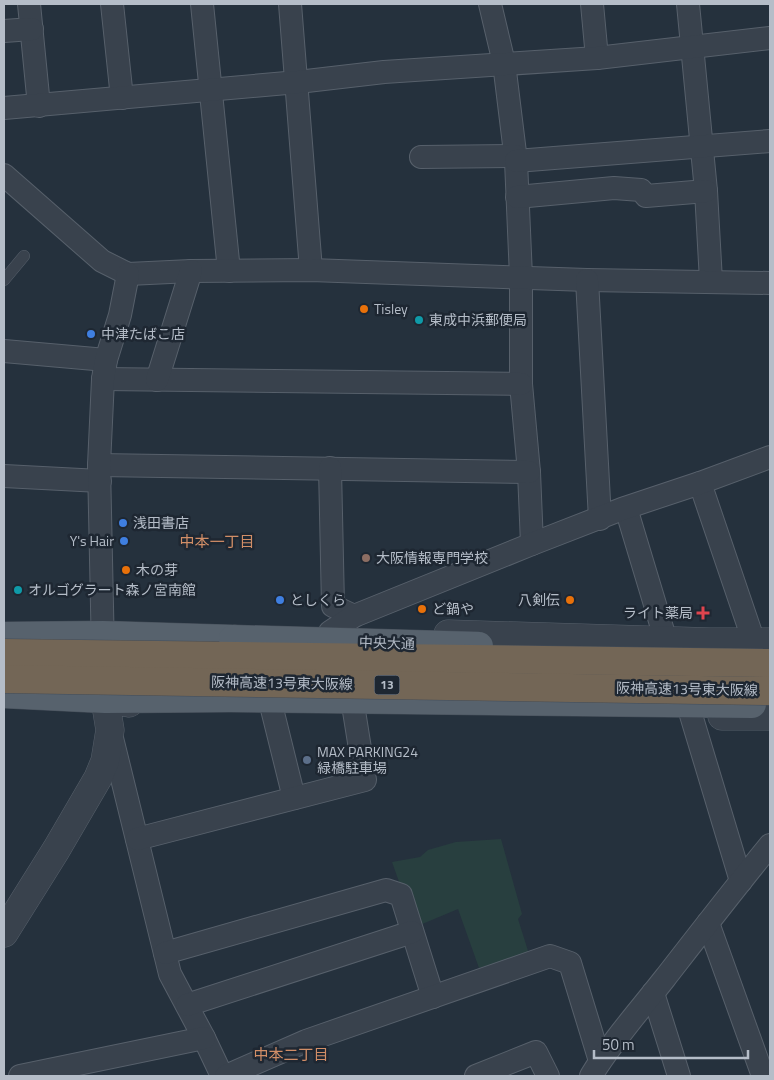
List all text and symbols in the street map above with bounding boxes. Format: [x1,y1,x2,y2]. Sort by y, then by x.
place label: Tisley [374,298,408,319]
marker: Tisley [358,303,370,315]
place label: 東成中浜郵便局 [429,309,527,330]
marker: 東成中浜郵便局 [413,314,425,326]
place label: 中津たばこ店 [101,323,185,344]
marker: 中津たばこ店 [85,328,97,340]
place label: 浅田書店 [133,512,189,533]
marker: 浅田書店 [117,517,129,529]
place label: Y's Hair [70,530,114,551]
district label: 中本一丁目 [179,530,255,553]
marker: Y's Hair [118,535,130,547]
place label: 大阪情報専門学校 [376,547,488,568]
marker: 大阪情報専門学校 [360,552,372,564]
place label: 木の芽 [136,559,178,580]
marker: 木の芽 [120,564,132,576]
place label: オルゴグラート森ノ宮南館 [28,579,196,600]
marker: オルゴグラート森ノ宮南館 [12,584,24,596]
place label: としくら [290,589,346,610]
place label: 八剣伝 [518,589,560,610]
marker: としくら [274,594,286,606]
marker: 八剣伝 [564,594,576,606]
place label: ど鍋や [432,598,474,619]
place label: ライト薬局 [623,602,693,623]
marker: ど鍋や [416,603,428,615]
marker: ライト薬局 [697,607,709,619]
street label: 中央大通 [359,631,415,654]
street label: 阪神高速13号東大阪線 [211,671,353,694]
road number: 13 [374,676,400,694]
street label: 阪神高速13号東大阪線 [616,677,758,700]
place label: MAX PARKING24 緑橋駐車場 [317,741,418,778]
marker: MAX PARKING24 緑橋駐車場 [301,754,313,766]
scale bar [594,1028,748,1060]
text: 50 m [602,1033,635,1056]
district label: 中本二丁目 [253,1043,329,1066]

